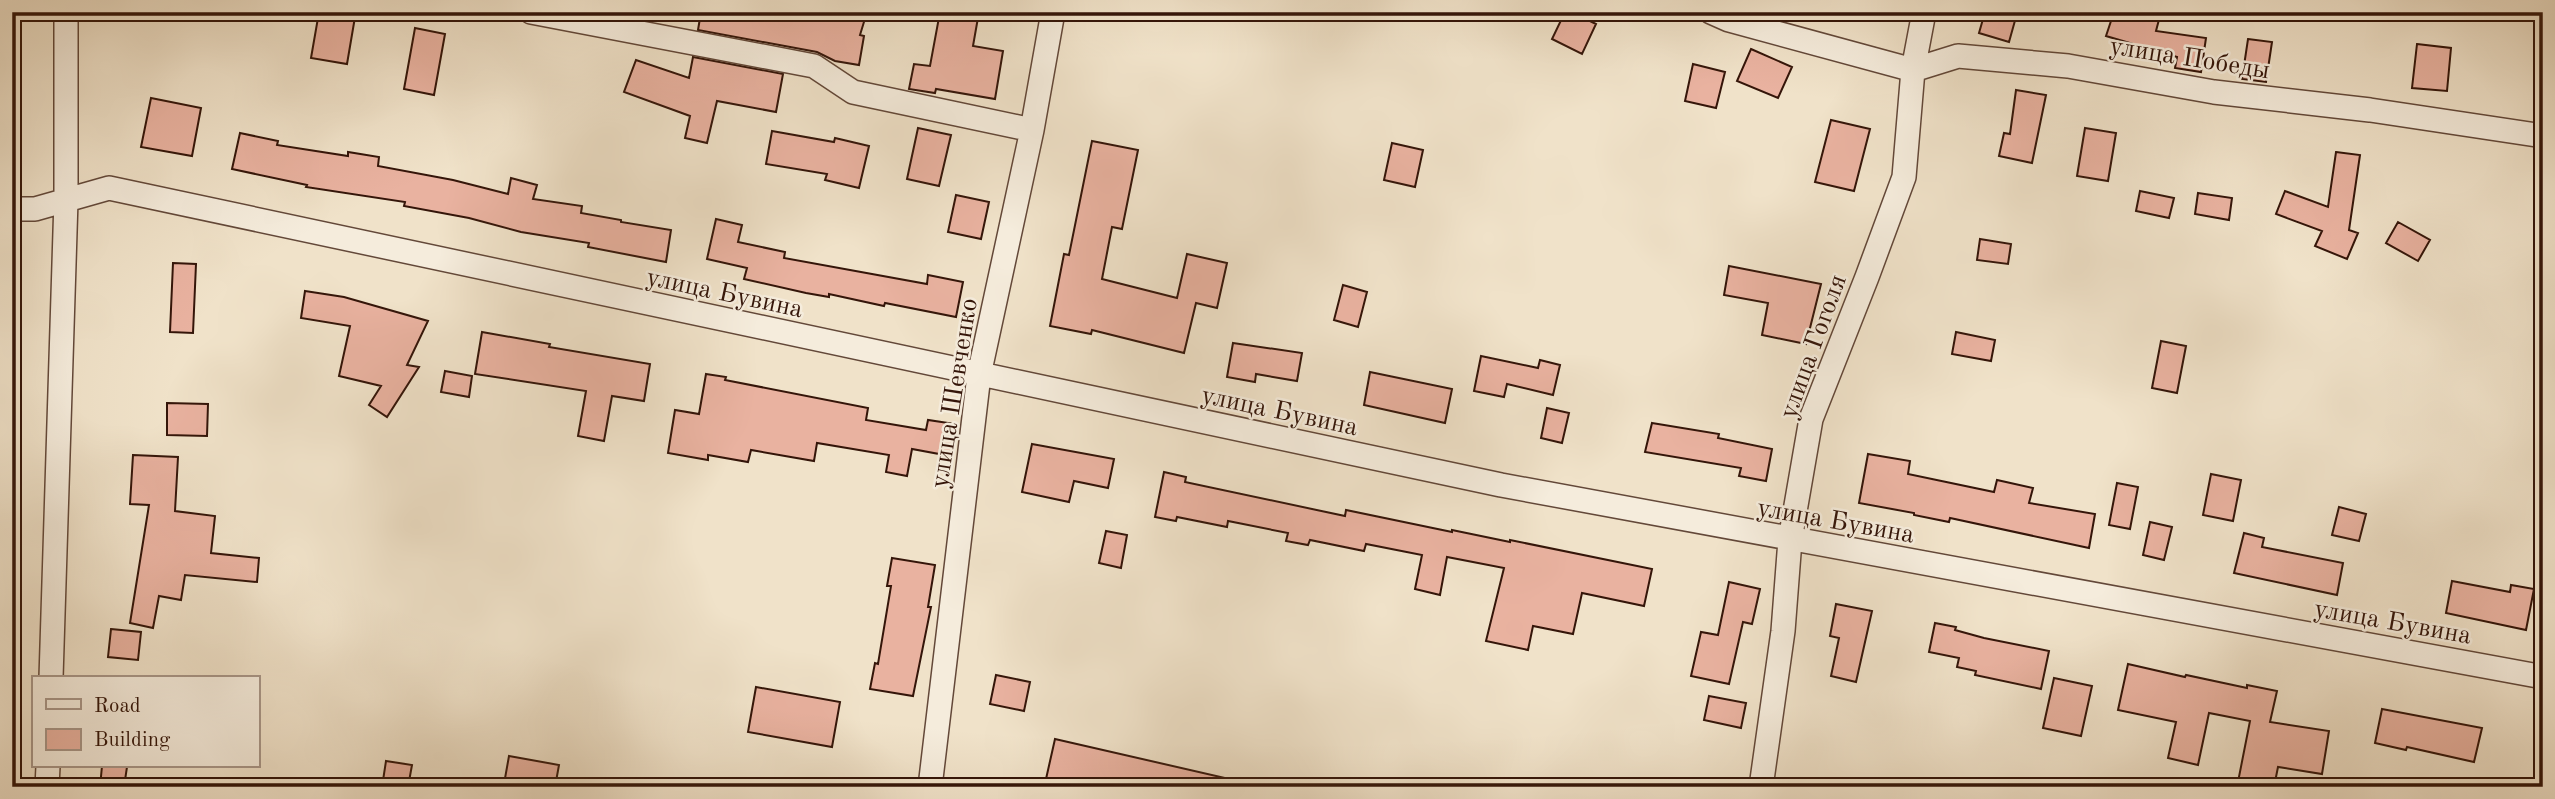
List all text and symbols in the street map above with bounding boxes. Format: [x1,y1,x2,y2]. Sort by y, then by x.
street label: улица Победы [2108,33,2272,84]
street label: улица Бувина [644,265,805,323]
street label: улица Гоголя [1776,271,1852,422]
street label: улица Шевченко [927,296,983,490]
street label: улица Бувина [1199,383,1360,441]
street label: улица Бувина [1755,495,1917,549]
street label: улица Бувина [2312,596,2474,650]
legend [32,676,259,768]
text: Road [94,696,141,717]
text: Building [94,730,171,751]

